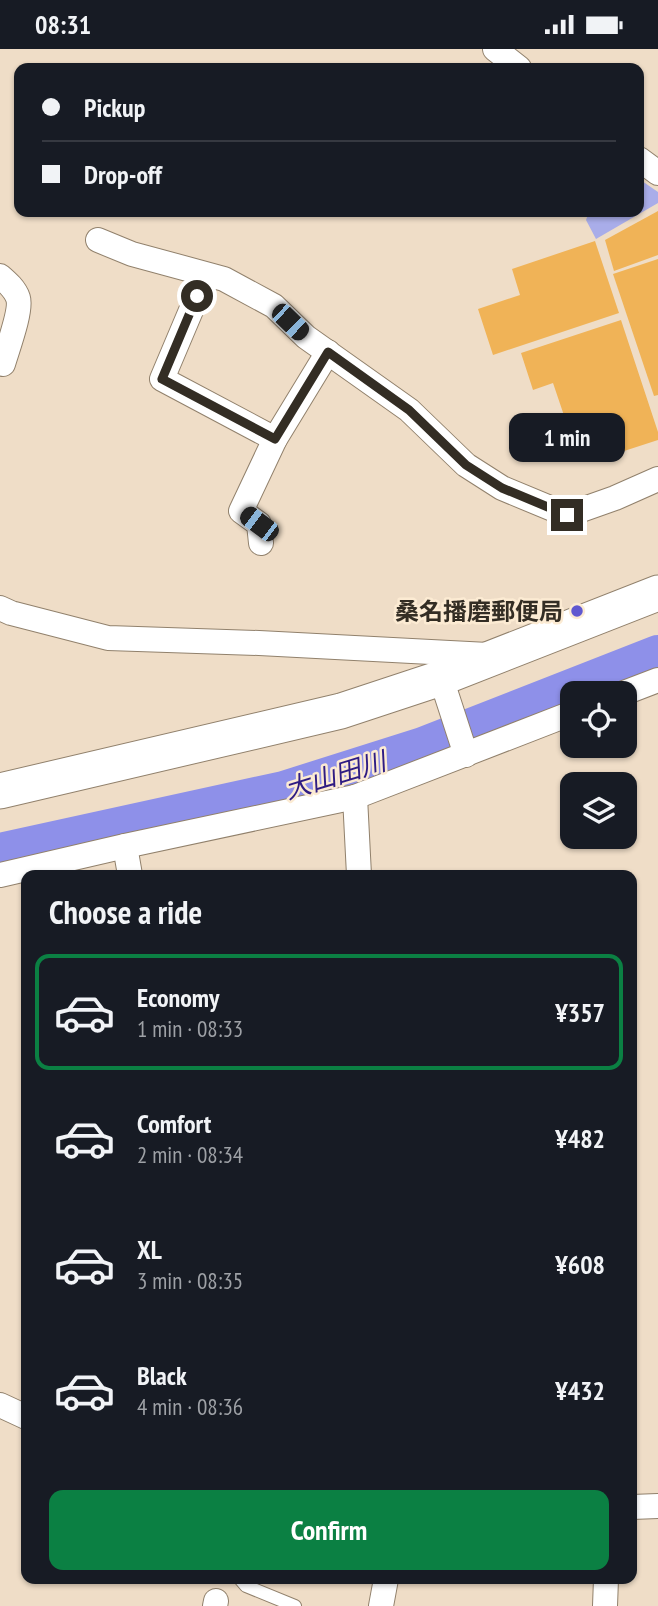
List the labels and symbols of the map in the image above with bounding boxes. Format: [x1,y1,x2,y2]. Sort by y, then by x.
route start [181,280,213,312]
car [268,300,313,344]
callout: 1 min [509,413,625,463]
route end [551,499,583,531]
car [236,503,283,545]
place label: 桑名播磨郵便局 [395,596,563,627]
marker: 桑名播磨郵便局 [569,603,585,619]
water label: 大山田川 [280,743,392,806]

